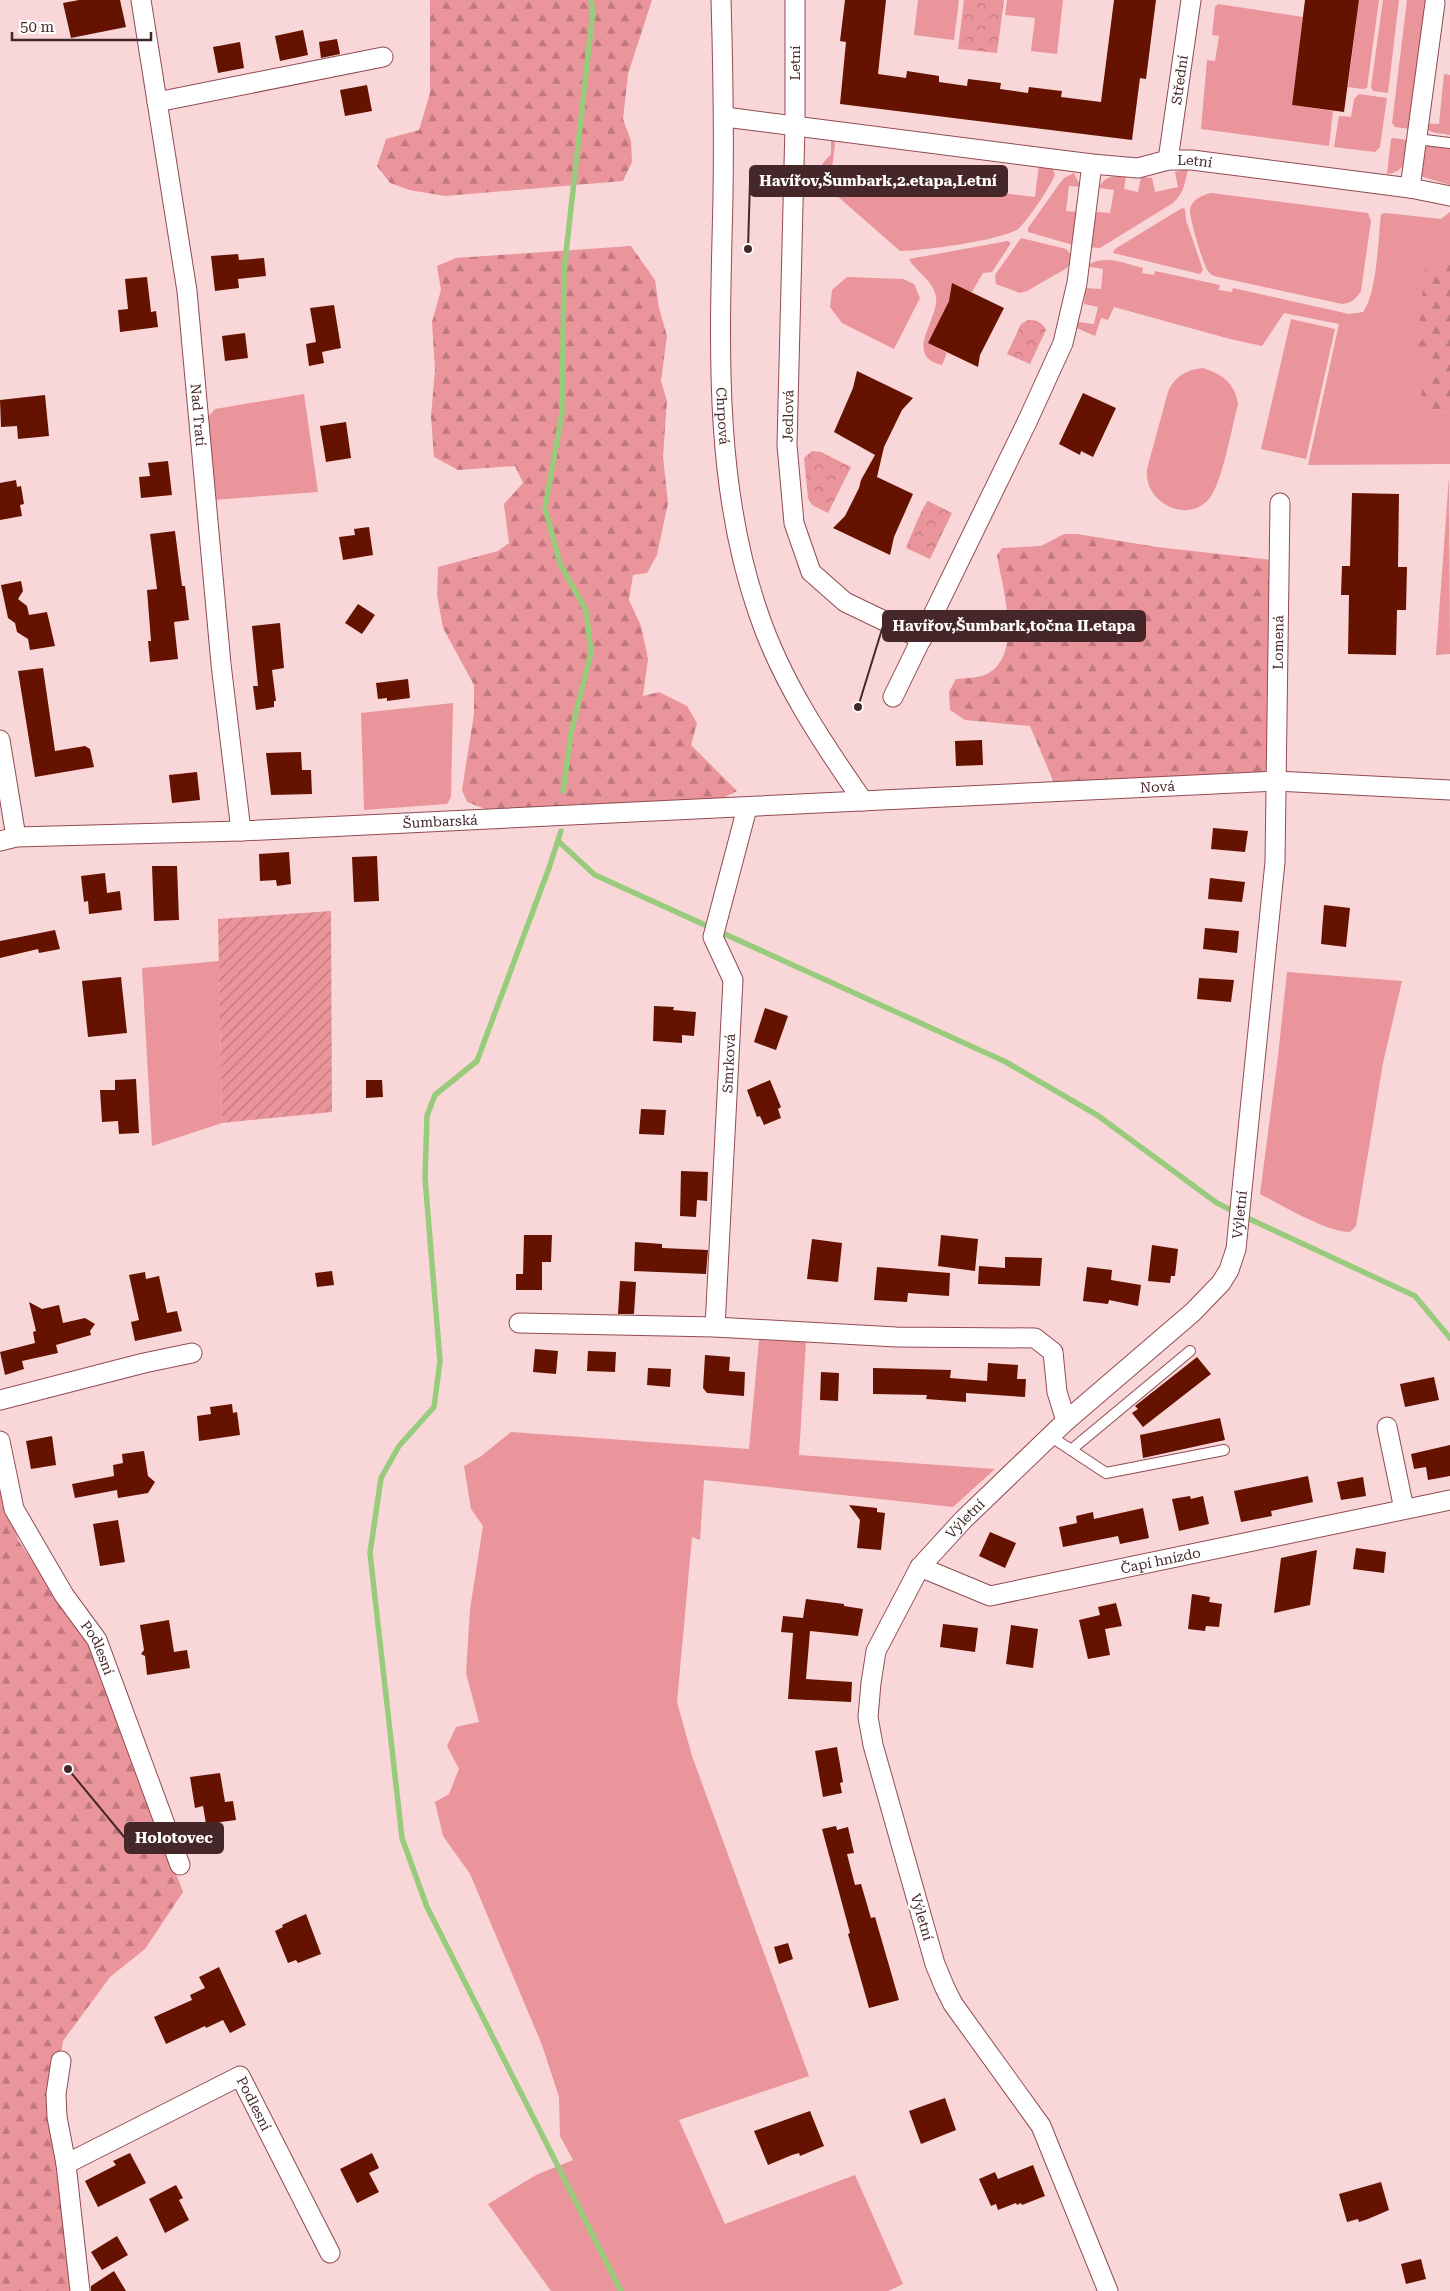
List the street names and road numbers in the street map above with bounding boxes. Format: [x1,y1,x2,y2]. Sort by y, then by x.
street label: Letní [787,45,803,81]
street label: Střední [1168,54,1191,106]
street label: Letní [1177,152,1214,171]
street label: Nad Tratí [187,383,209,447]
street label: Chrpová [713,387,733,446]
street label: Jedlová [780,389,796,442]
street label: Lomená [1270,615,1286,670]
street label: Nová [1140,778,1176,796]
street label: Šumbarská [402,812,478,831]
street label: Smrková [719,1033,738,1093]
street label: Výletní [1229,1189,1250,1239]
street label: Výletní [942,1495,988,1541]
street label: Čapí hnízdo [1119,1544,1202,1577]
street label: Podlesní [78,1618,117,1678]
street label: Výletní [908,1892,937,1943]
street label: Podlesní [234,2074,275,2134]

